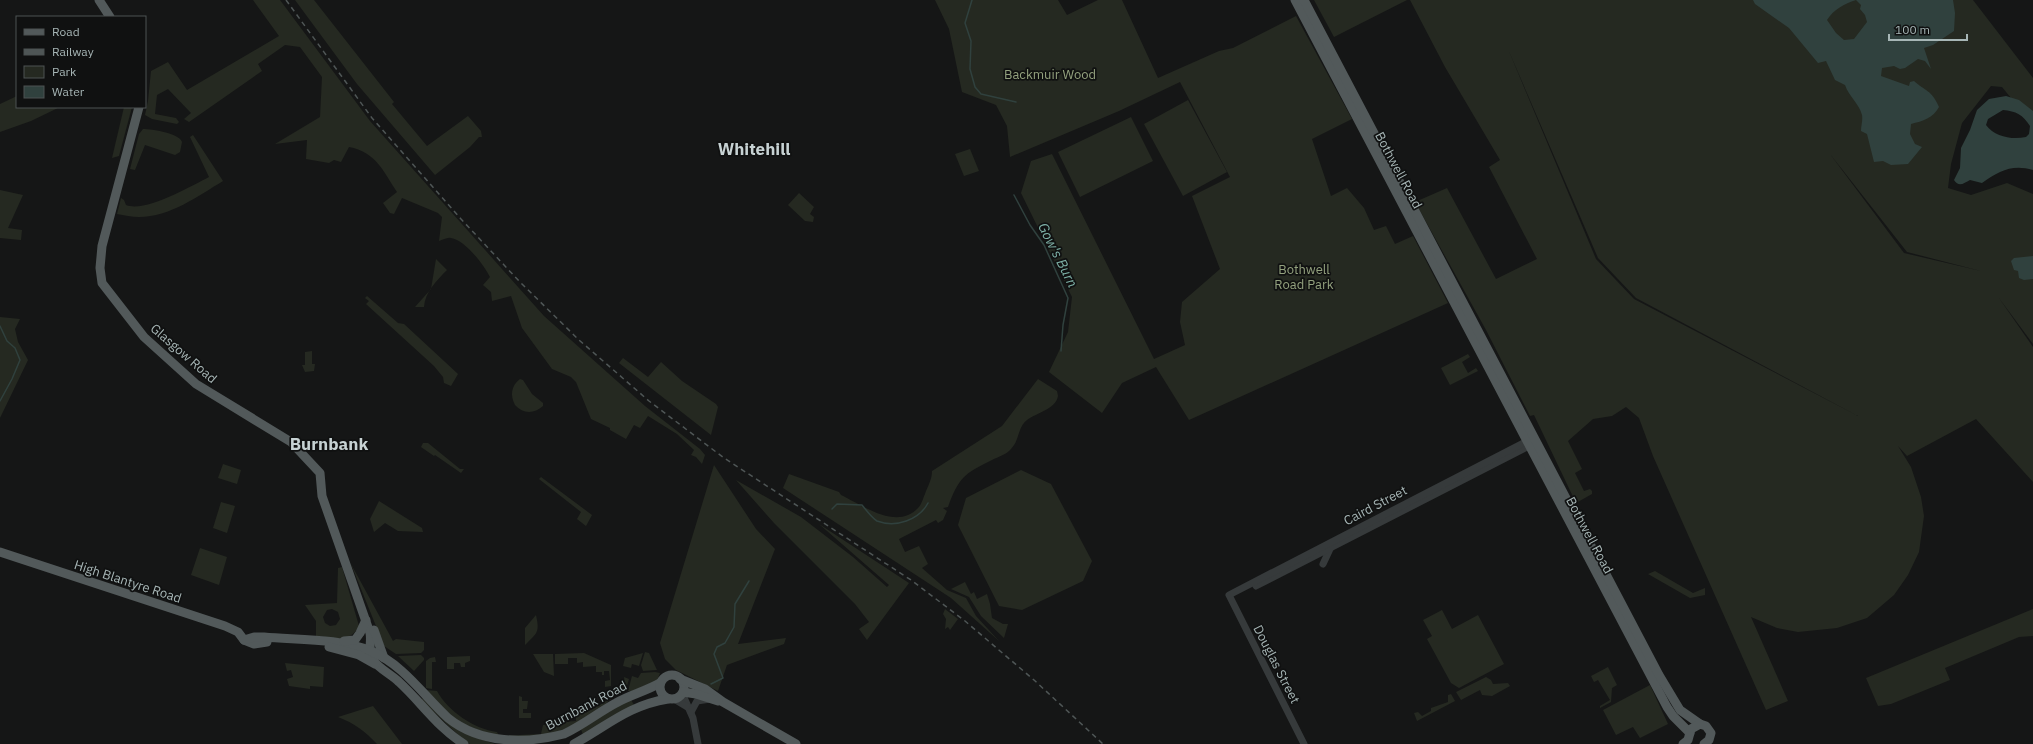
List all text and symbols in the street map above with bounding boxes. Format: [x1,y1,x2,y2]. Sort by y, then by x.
legend [16,16,146,108]
scale bar [1889,16,1967,42]
text: 100 m [1895,22,1930,37]
text: Road [52,24,80,39]
text: Railway [52,44,94,59]
text: Park [52,64,77,79]
park label: Backmuir Wood [1004,66,1096,83]
text: Water [52,84,85,99]
street label: Bothwell Road [1371,129,1426,212]
district label: Whitehill [718,138,790,160]
water label: Gow's Burn [1034,220,1082,290]
park label: Bothwell Road Park [1274,261,1334,293]
street label: Glasgow Road [147,320,220,387]
district label: Burnbank [290,433,368,455]
street label: Caird Street [1341,482,1410,529]
street label: Bothwell Road [1562,494,1617,577]
street label: High Blantyre Road [72,556,184,607]
street label: Douglas Street [1250,622,1304,706]
street label: Burnbank Road [543,677,630,734]

